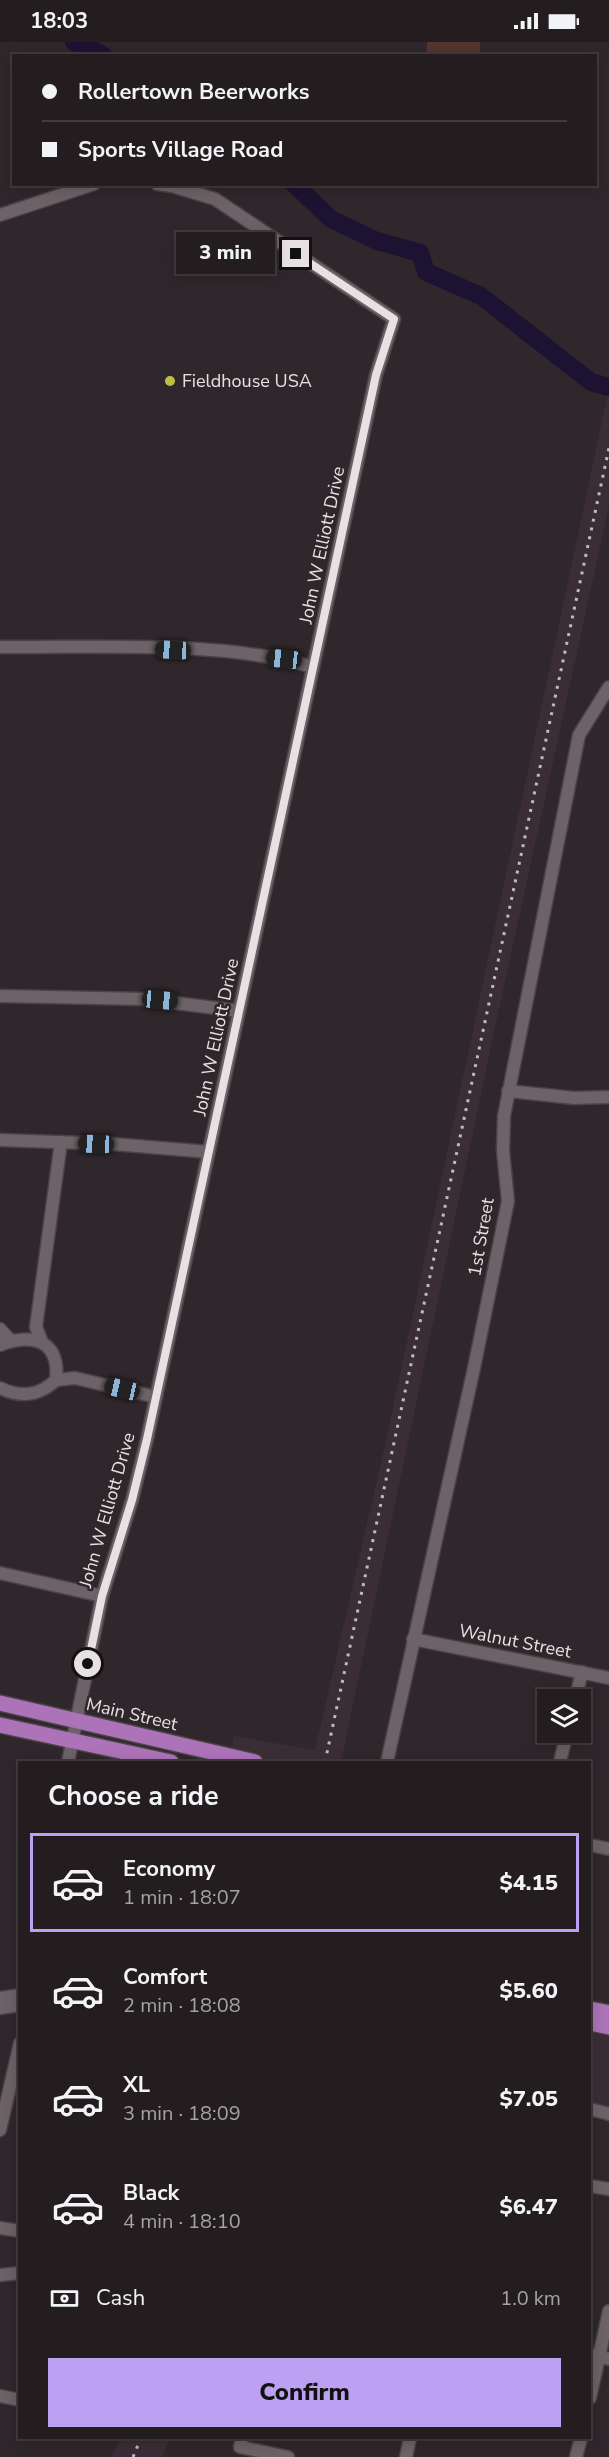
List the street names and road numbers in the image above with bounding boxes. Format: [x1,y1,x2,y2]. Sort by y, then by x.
street label: John W Elliott Drive [293,464,350,627]
street label: John W Elliott Drive [187,956,244,1119]
street label: 1st Street [462,1195,500,1278]
street label: John W Elliott Drive [73,1430,141,1591]
street label: Walnut Street [457,1618,574,1664]
street label: Main Street [84,1692,181,1736]

